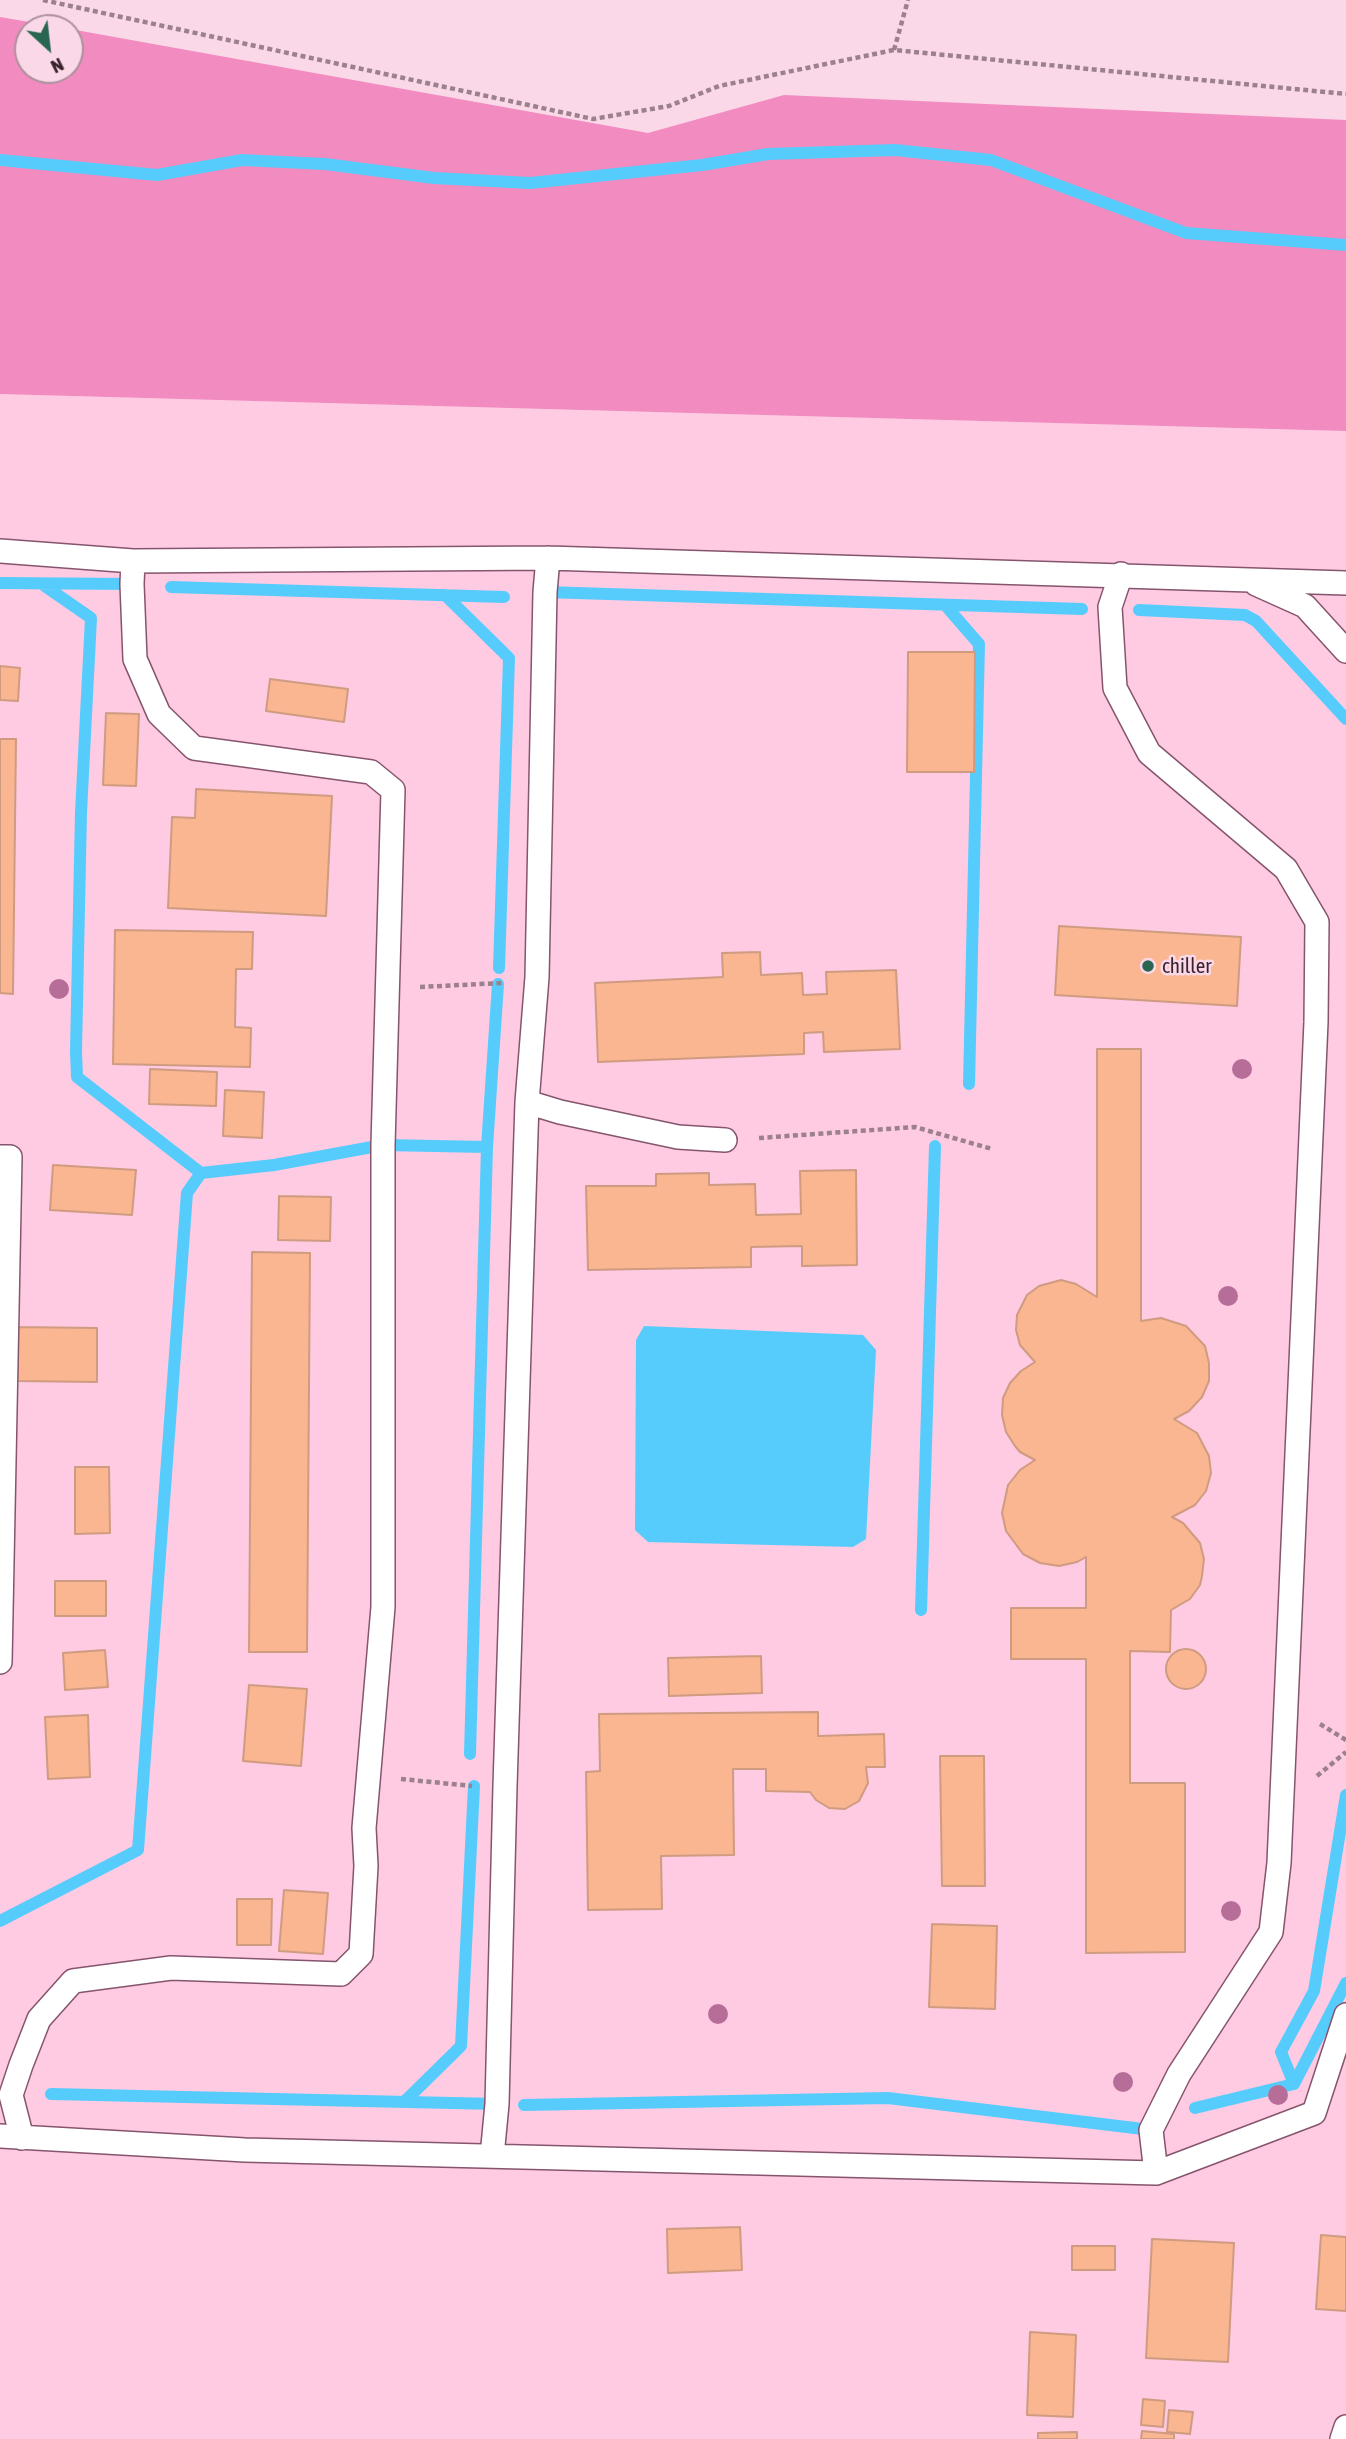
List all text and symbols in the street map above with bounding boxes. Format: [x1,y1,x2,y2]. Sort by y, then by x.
north arrow [14,14,84,84]
text: N [48,54,68,78]
place label: chiller [1162,953,1211,979]
marker: chiller [1140,958,1156,974]

